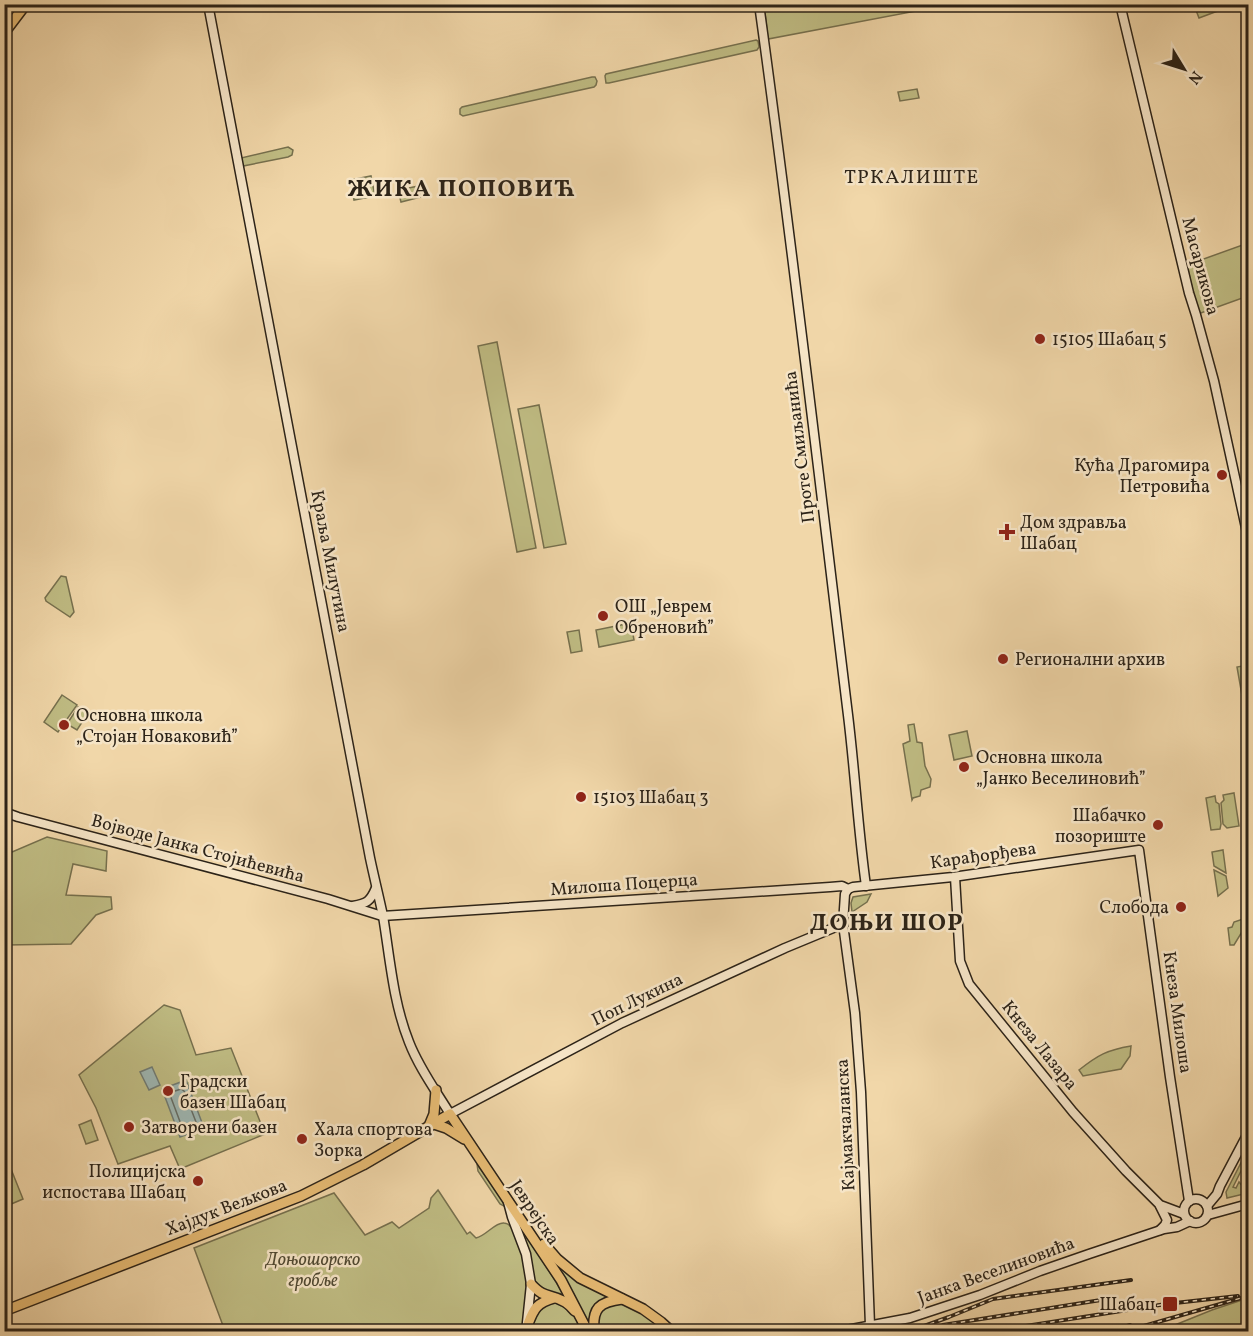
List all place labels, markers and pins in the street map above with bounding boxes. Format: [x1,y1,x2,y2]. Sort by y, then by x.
place label: 15105 Шабац 5 [1052,328,1167,353]
marker: 15105 Шабац 5 [1033,332,1047,346]
place label: Кућа Драгомира Петровића [1074,454,1210,500]
marker: Кућа Драгомира Петровића [1215,468,1229,482]
place label: Дом здравља Шабац [1020,511,1127,557]
marker: Дом здравља Шабац [998,523,1016,541]
place label: ОШ „Јеврем Обреновић” [615,595,714,641]
marker: ОШ „Јеврем Обреновић” [596,609,610,623]
place label: Регионални архив [1015,648,1165,673]
marker: Регионални архив [996,652,1010,666]
place label: Основна школа „Стојан Новаковић” [76,704,238,750]
marker: Основна школа „Стојан Новаковић” [57,718,71,732]
place label: Основна школа „Јанко Веселиновић” [976,746,1146,792]
marker: Основна школа „Јанко Веселиновић” [957,760,971,774]
place label: 15103 Шабац 3 [593,786,708,811]
marker: 15103 Шабац 3 [574,790,588,804]
place label: Шабачко позориште [1055,804,1146,850]
marker: Шабачко позориште [1151,818,1165,832]
place label: Слобода [1100,896,1169,921]
marker: Слобода [1174,900,1188,914]
place label: Градски базен Шабац [180,1070,286,1116]
marker: Градски базен Шабац [161,1084,175,1098]
place label: Затворени базен [141,1116,277,1141]
place label: Хала спортова Зорка [314,1118,432,1164]
marker: Затворени базен [122,1120,136,1134]
marker: Хала спортова Зорка [295,1132,309,1146]
place label: Полицијска испостава Шабац [42,1160,186,1206]
marker: Полицијска испостава Шабац [191,1174,205,1188]
place label: Шабац [1099,1293,1156,1318]
marker: Шабац [1161,1295,1179,1313]

